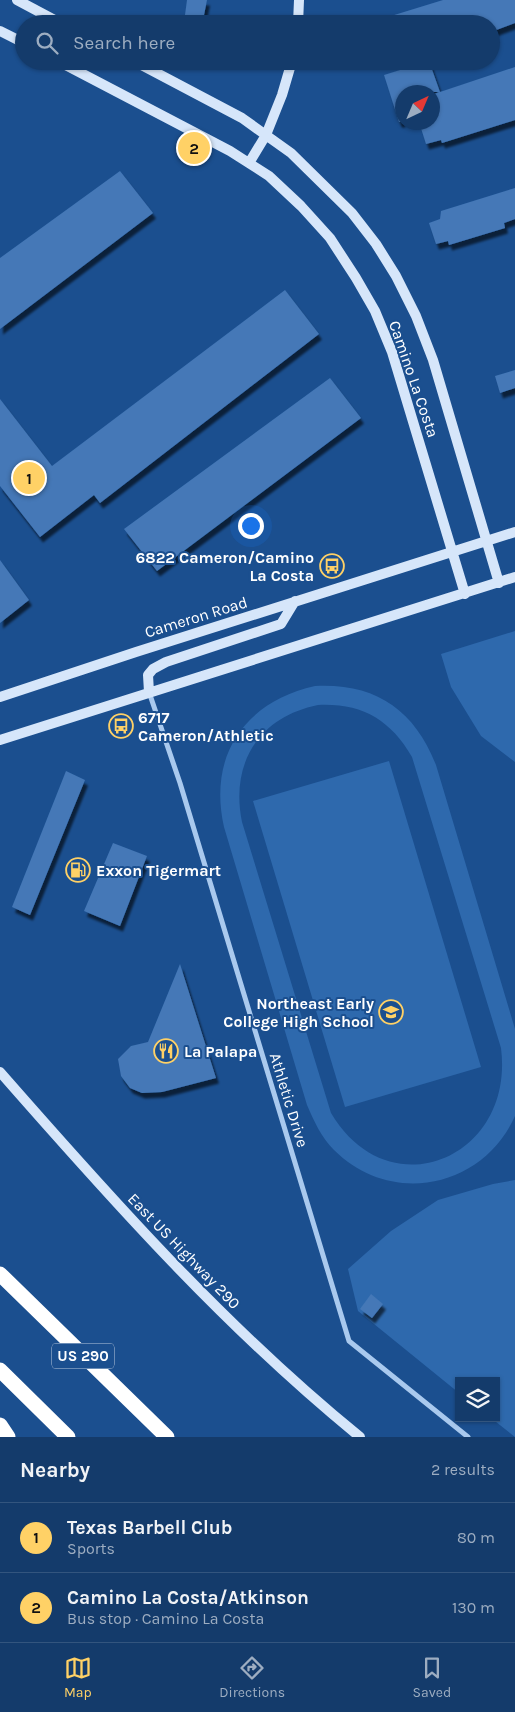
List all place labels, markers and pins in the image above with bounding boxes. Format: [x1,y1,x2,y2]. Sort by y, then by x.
pin: 2 [178,129,210,167]
pin: 1 [13,459,45,497]
place label: 6822 Cameron/Camino La Costa [136,548,314,585]
bus stop icon: 6822 Cameron/Camino La Costa [319,553,345,579]
place label: 6717 Cameron/Athletic [138,708,274,745]
bus stop icon: 6717 Cameron/Athletic [108,713,134,739]
fuel station icon: Exxon Tigermart [65,857,91,883]
place label: Exxon Tigermart [96,861,221,880]
place label: Northeast Early College High School [223,994,374,1031]
school or university icon: Northeast Early College High School [378,999,404,1025]
restaurant icon: La Palapa [153,1038,179,1064]
place label: La Palapa [184,1042,257,1061]

